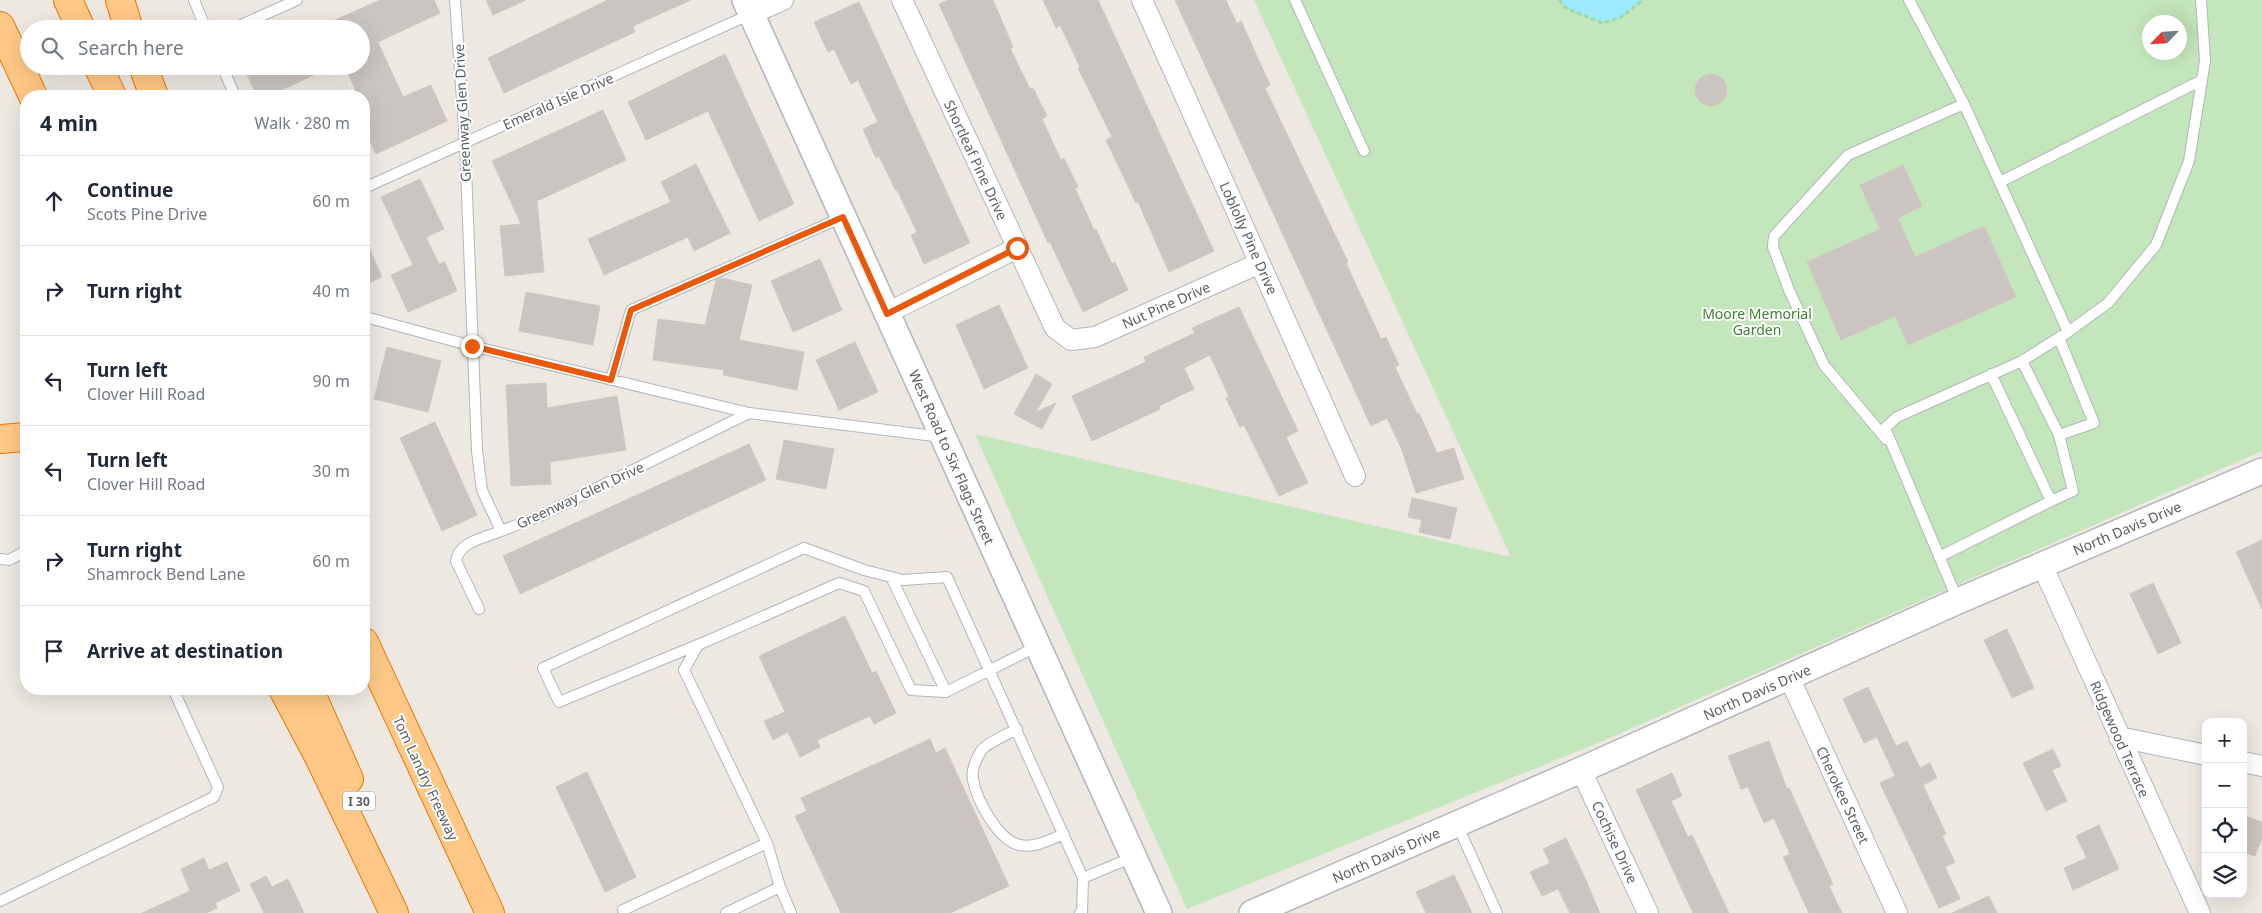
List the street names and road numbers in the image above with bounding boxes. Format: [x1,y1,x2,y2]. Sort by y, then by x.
street label: Greenway Glen Drive [449,43,475,183]
street label: Emerald Isle Drive [500,68,616,134]
street label: Shortleaf Pine Drive [940,97,1012,223]
street label: Loblolly Pine Drive [1216,179,1282,297]
street label: Nut Pine Drive [1119,277,1213,333]
street label: West Road to Six Flags Street [905,367,999,547]
street label: Greenway Glen Drive [513,457,647,533]
street label: North Davis Drive [2070,497,2184,559]
street label: North Davis Drive [1700,660,1814,724]
street label: Ridgewood Terrace [2086,678,2154,800]
street label: Tom Landry Freeway [389,713,464,844]
street label: Cherokee Street [1812,743,1874,847]
road number: I 30 [343,791,375,810]
street label: Cochise Drive [1588,798,1642,887]
street label: North Davis Drive [1329,823,1443,887]

